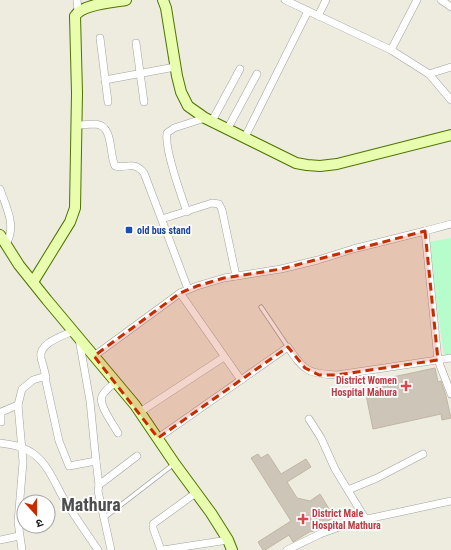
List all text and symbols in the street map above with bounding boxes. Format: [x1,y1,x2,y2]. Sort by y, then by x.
marker: old bus stand [124,225,134,235]
place label: old bus stand [137,225,191,236]
place label: District Women Hospital Mahura [331,375,397,398]
marker: District Women Hospital Mahura [400,380,412,392]
north arrow [16,494,56,534]
district label: Mathura [61,494,121,515]
place label: District Male Hospital Mathura [312,508,381,531]
marker: District Male Hospital Mathura [297,513,309,525]
text: उ [34,516,45,530]

